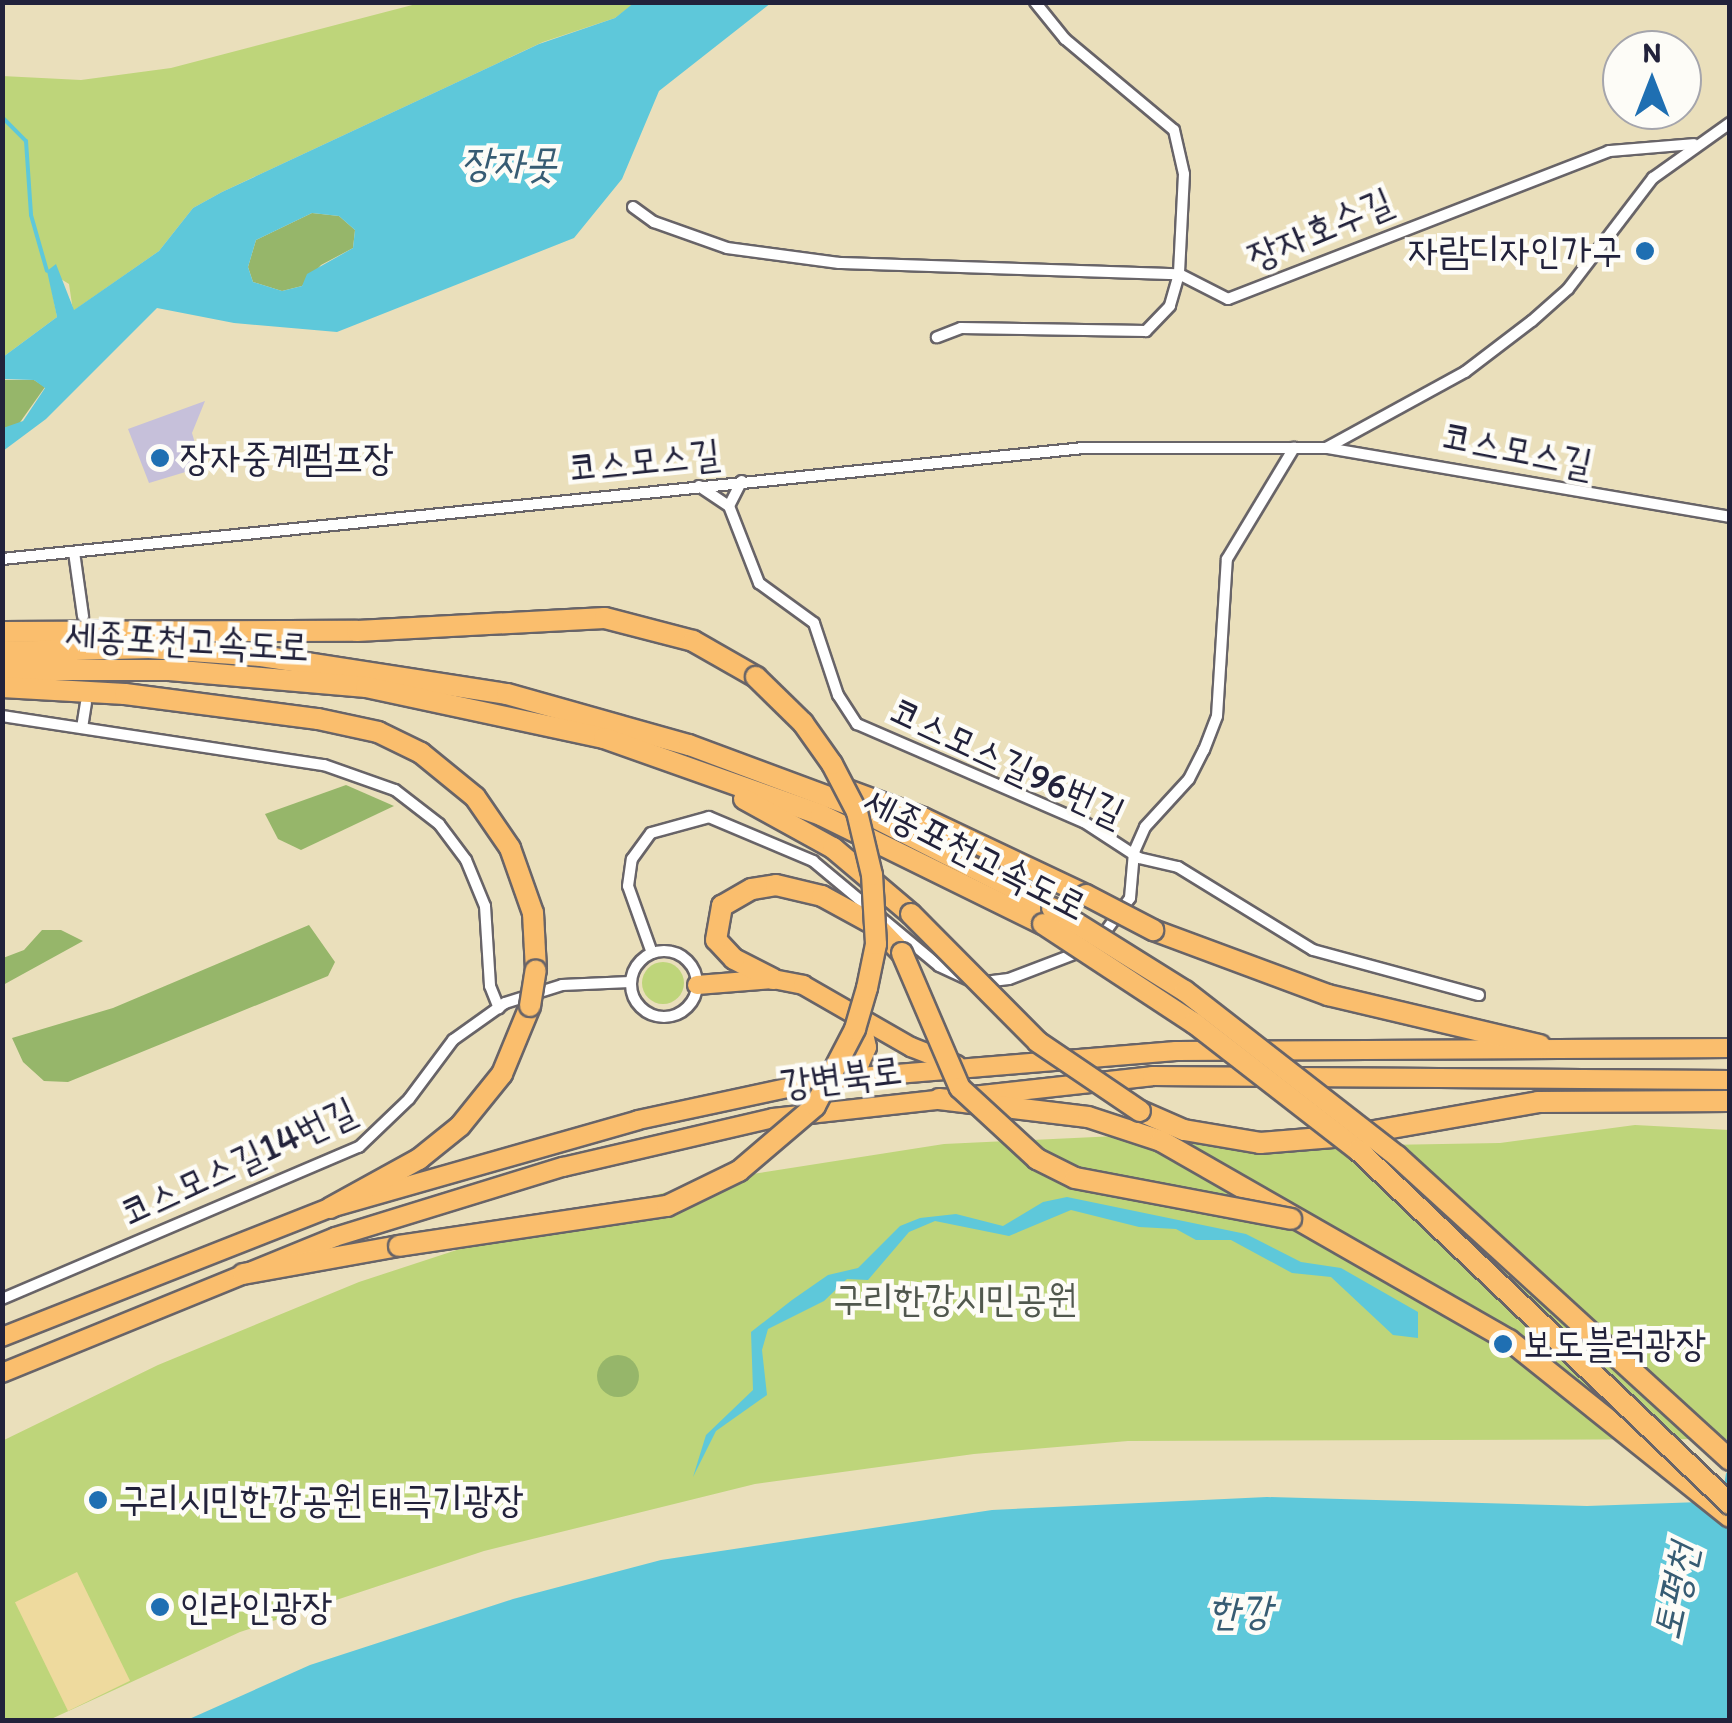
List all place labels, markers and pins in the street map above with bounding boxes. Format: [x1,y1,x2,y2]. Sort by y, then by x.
place label: 자람디자인가구 [1408,228,1622,274]
marker: 자람디자인가구 [1632,238,1658,264]
place label: 장자중계펌프장 [180,435,394,481]
marker: 장자중계펌프장 [149,447,171,469]
place label: 보도블럭광장 [1523,1321,1706,1367]
marker: 보도블럭광장 [1492,1333,1514,1355]
place label: 구리시민한강공원 태극기광장 [118,1477,524,1523]
marker: 구리시민한강공원 태극기광장 [87,1489,109,1511]
place label: 인라인광장 [180,1584,333,1630]
marker: 인라인광장 [149,1596,171,1618]

